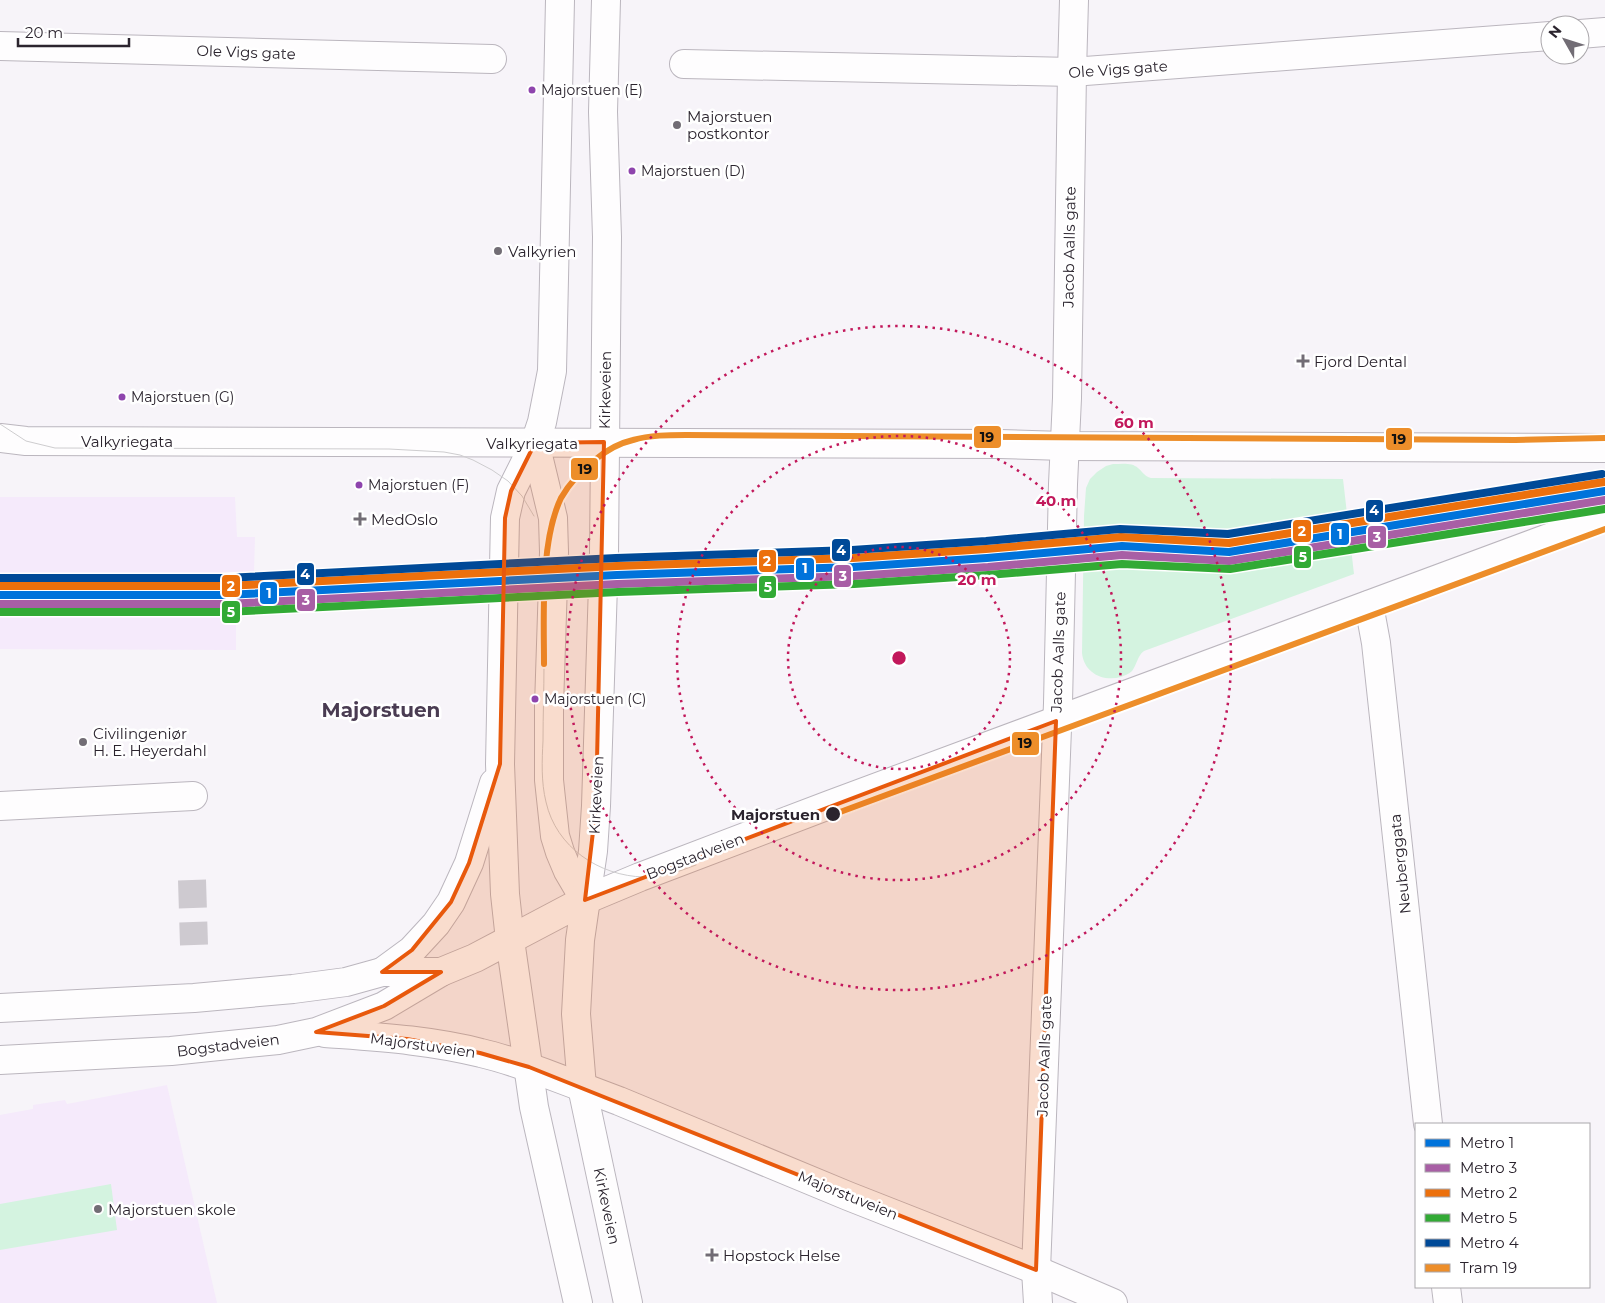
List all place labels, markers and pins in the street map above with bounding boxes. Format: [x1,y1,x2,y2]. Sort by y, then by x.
place label: Majorstuen (E) [541,81,643,99]
marker: Majorstuen (E) [527,85,537,95]
place label: Majorstuen postkontor [687,107,772,143]
marker: Majorstuen postkontor [671,119,683,131]
place label: Majorstuen (D) [641,162,745,180]
marker: Majorstuen (D) [627,166,637,176]
place label: Valkyrien [508,242,576,261]
marker: Valkyrien [492,245,504,257]
place label: Fjord Dental [1314,352,1407,371]
marker: Fjord Dental [1296,354,1310,368]
place label: Majorstuen (G) [131,388,234,406]
marker: Majorstuen (G) [117,392,127,402]
place label: Majorstuen (F) [368,476,469,494]
marker: Majorstuen (F) [354,480,364,490]
place label: MedOslo [371,510,438,529]
marker: MedOslo [353,512,367,526]
centre of rings [890,649,908,667]
place label: Majorstuen (C) [544,690,646,708]
marker: Majorstuen (C) [530,694,540,704]
place label: Civilingeniør H. E. Heyerdahl [93,724,207,760]
marker: Civilingeniør H. E. Heyerdahl [77,736,89,748]
place label: Majorstuen [731,805,820,824]
marker: Majorstuen [824,805,842,823]
place label: Majorstuen skole [108,1200,236,1219]
marker: Majorstuen skole [92,1203,104,1215]
place label: Hopstock Helse [723,1246,840,1265]
marker: Hopstock Helse [705,1248,719,1262]

